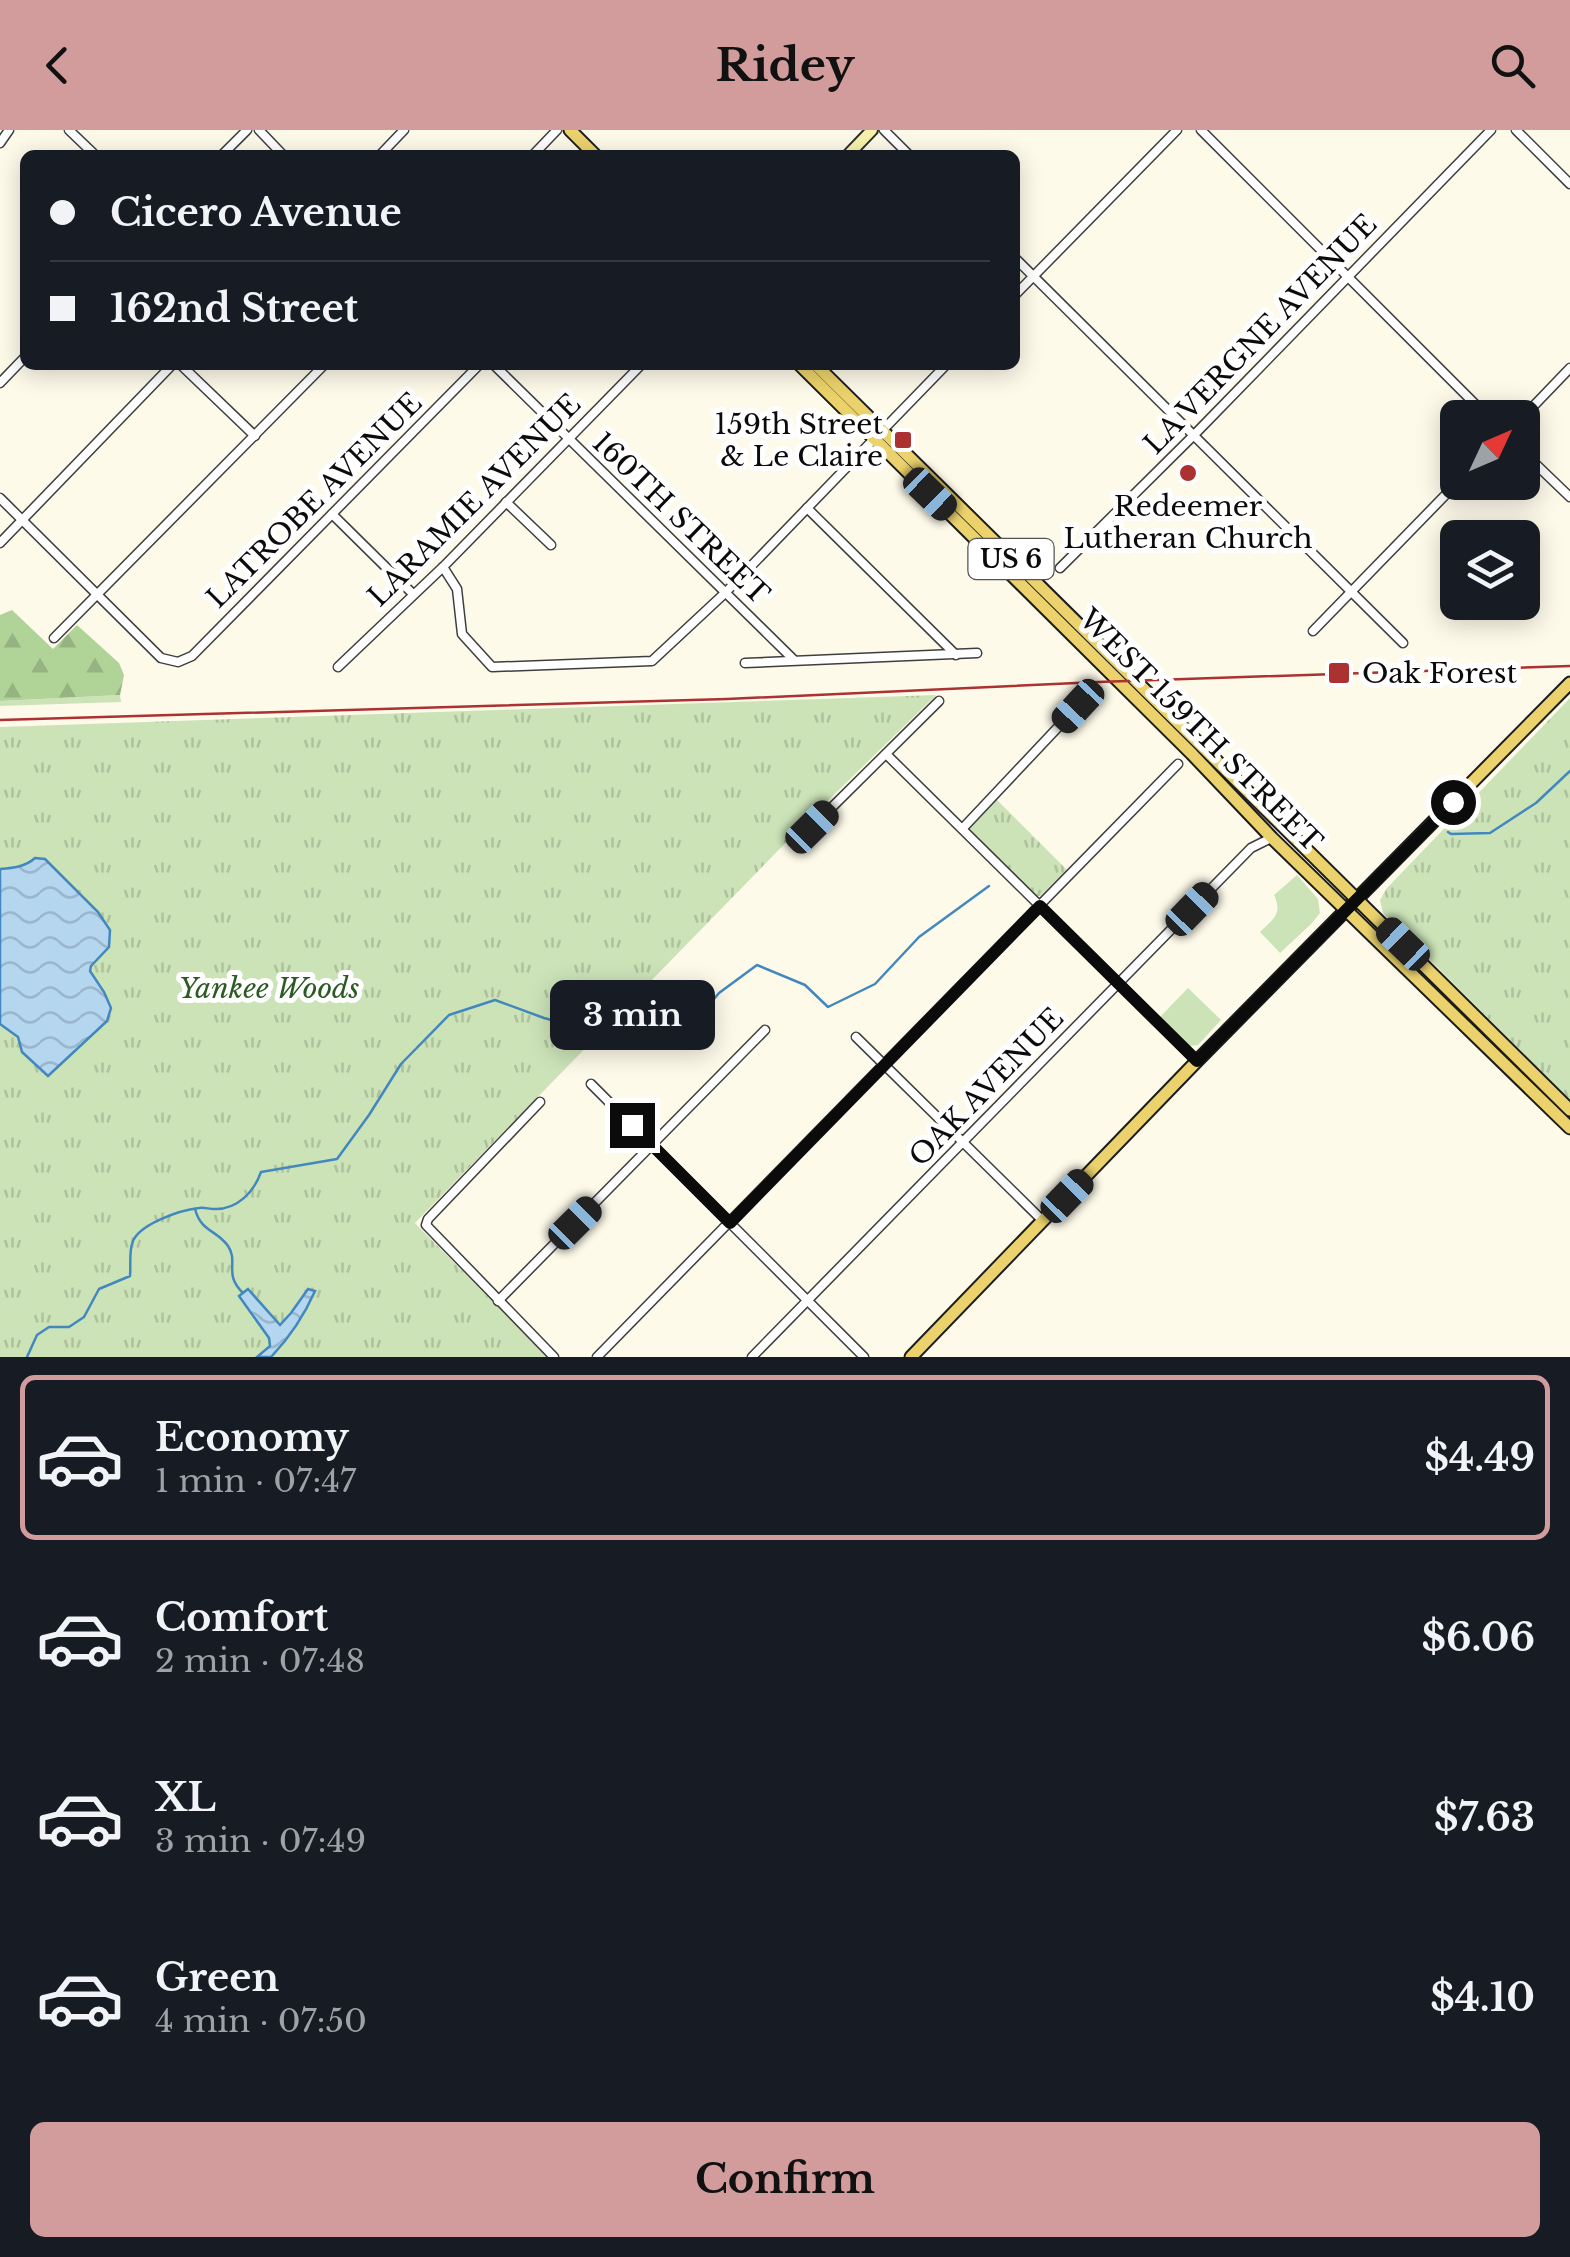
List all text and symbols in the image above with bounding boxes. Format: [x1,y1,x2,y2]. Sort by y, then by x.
text: Ridey [716,37,854,93]
icon: back [30,38,85,93]
icon: search [1485,38,1540,93]
text: Cicero Avenue [110,189,402,236]
street label: LA VERGNE AVENUE [1137,207,1384,462]
text: 162nd Street [110,285,358,332]
street label: LATROBE AVENUE [199,385,429,615]
street label: LARAMIE AVENUE [361,387,588,614]
north arrow [1440,400,1540,500]
map controls [1440,400,1540,620]
place label: 159th Street & Le Claire [714,407,883,474]
street label: 160TH STREET [585,425,777,612]
marker: 159th Street & Le Claire [892,429,914,451]
car [898,462,962,526]
marker: Redeemer Lutheran Church [1177,462,1199,484]
place label: Redeemer Lutheran Church [1063,489,1313,556]
button: layers [1440,520,1540,620]
road number: US 6 [968,539,1054,579]
street label: WEST 159TH STREET [1071,601,1330,859]
place label: Oak Forest [1362,656,1517,691]
marker: Oak Forest [1326,660,1352,686]
car [1047,674,1109,738]
route start [1431,780,1476,825]
car [780,795,844,859]
car [1160,877,1224,941]
car [1371,912,1435,976]
park label: Yankee Woods [179,971,360,1006]
callout: 3 min [550,980,714,1050]
text: 3 min [583,995,682,1035]
street label: OAK AVENUE [902,1001,1071,1174]
route end [610,1103,655,1148]
car [1035,1164,1099,1228]
car [543,1191,607,1255]
icon: car [35,1413,125,1503]
text: Economy [155,1414,349,1461]
text: $4.49 [1425,1434,1535,1481]
text: 1 min · 07:47 [155,1461,356,1501]
icon: car [35,1593,125,1683]
text: Comfort [155,1594,328,1641]
text: $6.06 [1421,1614,1535,1661]
text: 2 min · 07:48 [155,1641,365,1681]
icon: car [35,1773,125,1863]
text: XL [155,1774,216,1821]
text: $7.63 [1434,1794,1535,1841]
text: 3 min · 07:49 [155,1821,366,1861]
icon: car [35,1953,125,2043]
text: Green [155,1954,279,2001]
text: $4.10 [1430,1974,1535,2021]
text: 4 min · 07:50 [155,2001,367,2041]
button: Confirm [30,2122,1540,2237]

